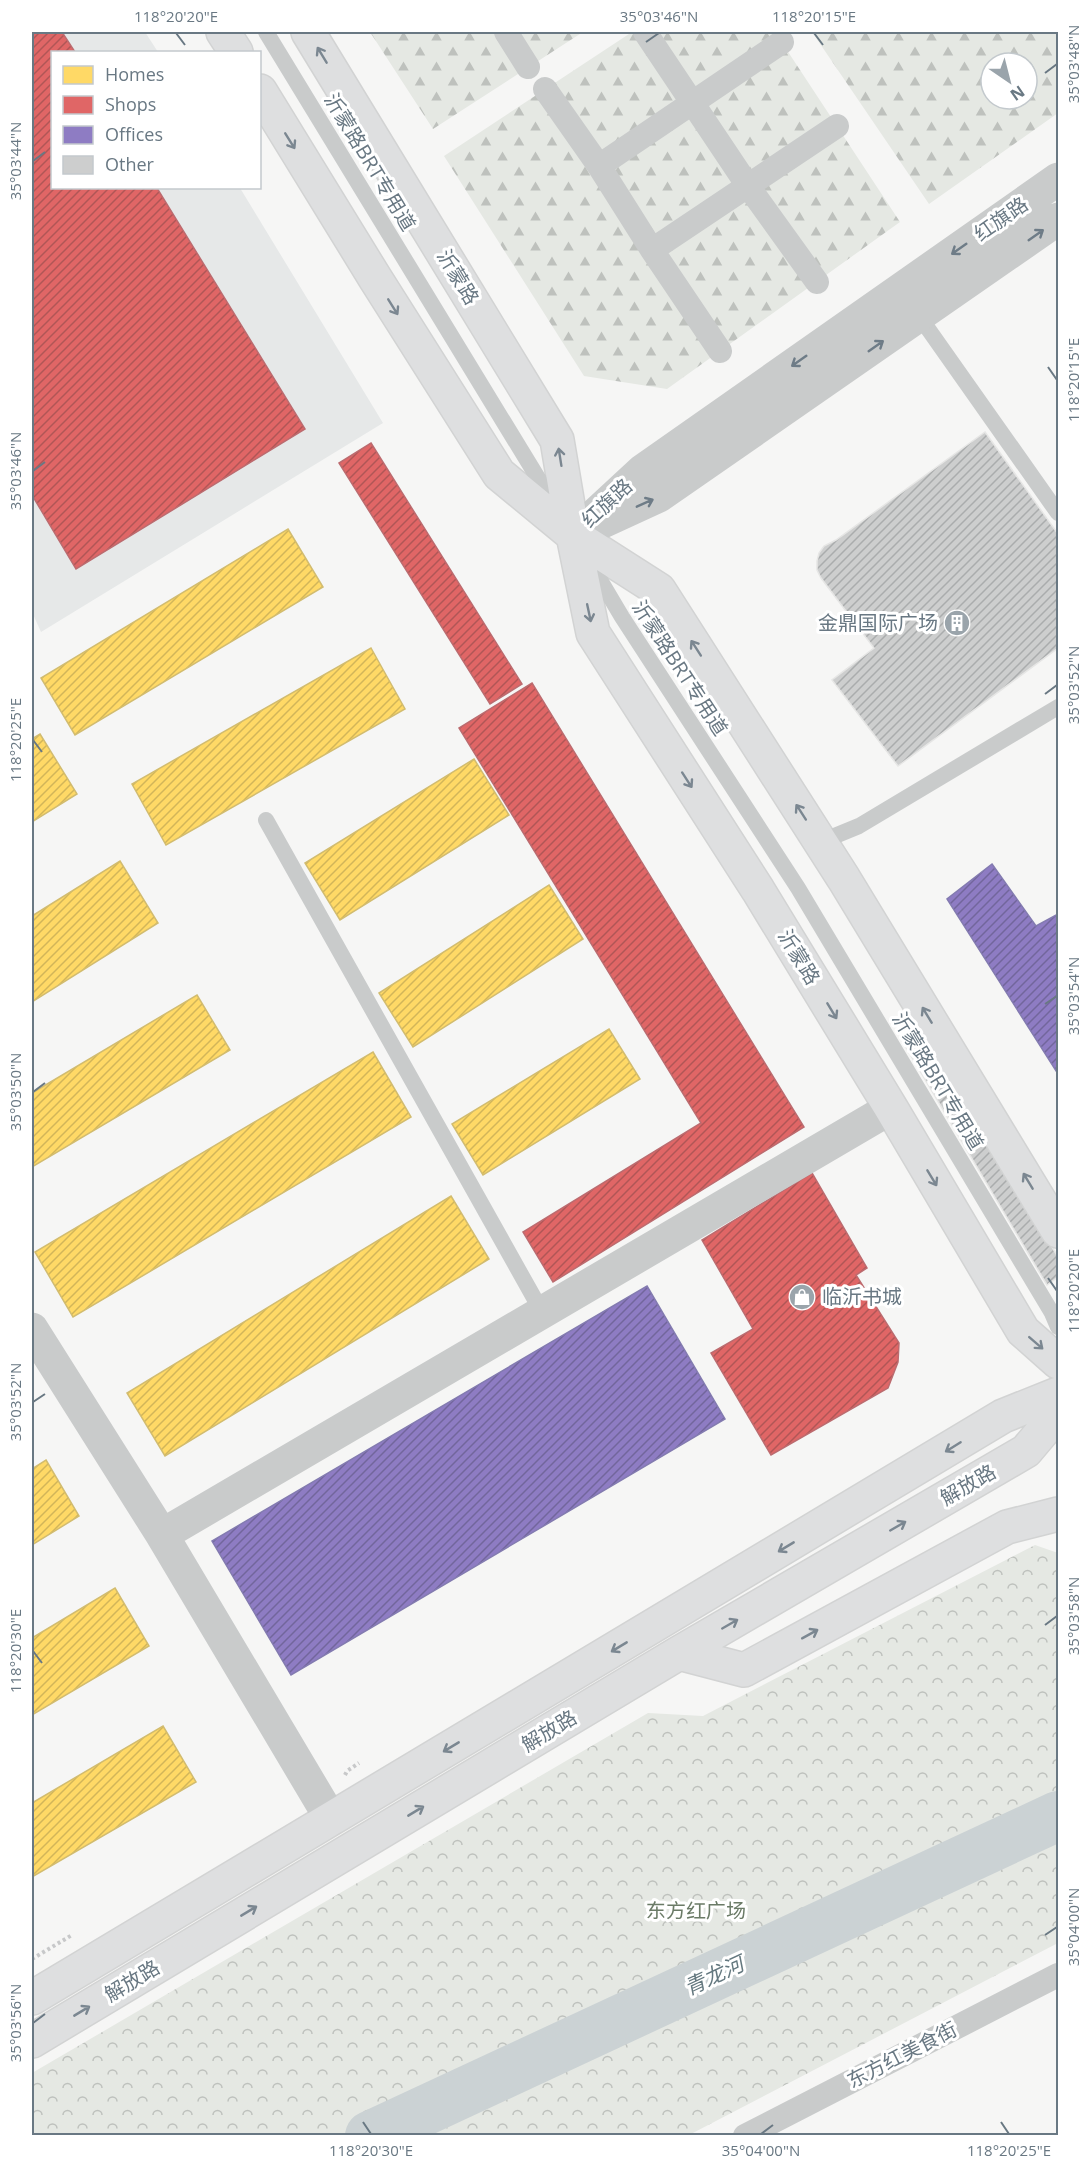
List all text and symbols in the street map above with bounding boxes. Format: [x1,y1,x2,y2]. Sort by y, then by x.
text: 118°20'20"E [134,6,218,26]
text: 35°03'46"N [620,6,698,26]
text: 118°20'15"E [772,6,856,26]
text: 35°03'48"N [1063,25,1083,103]
one-way arrow [316,47,328,64]
legend [51,51,261,189]
north arrow [979,51,1039,111]
text: Homes [105,62,164,86]
text: N [1006,81,1029,106]
street label: 沂蒙路BRT专用道 [319,88,422,236]
text: Shops [105,92,156,116]
text: 35°03'44"N [5,122,25,200]
text: Offices [105,122,163,146]
one-way arrow [285,132,297,149]
text: Other [105,152,155,176]
street label: 红旗路 [968,190,1033,247]
one-way arrow [1028,229,1044,241]
one-way arrow [951,243,968,255]
street label: 沂蒙路 [431,244,485,309]
one-way arrow [386,298,399,315]
text: 118°20'15"E [1063,338,1083,422]
one-way arrow [867,340,884,352]
one-way arrow [792,355,808,367]
text: 35°03'46"N [5,432,25,510]
one-way arrow [554,447,565,467]
street label: 红旗路 [576,472,638,533]
one-way arrow [636,496,654,508]
street label: 沂蒙路BRT专用道 [627,595,734,741]
one-way arrow [584,603,595,622]
building icon: 金鼎国际广场 [942,608,972,638]
place label: 金鼎国际广场 [818,609,938,636]
one-way arrow [689,640,701,657]
text: 35°03'52"N [1063,646,1083,724]
text: 118°20'25"E [5,698,25,782]
one-way arrow [682,771,694,788]
one-way arrow [794,804,806,821]
street label: 沂蒙路 [772,924,826,989]
text: 35°03'54"N [1063,957,1083,1035]
one-way arrow [826,1002,838,1019]
one-way arrow [920,1006,933,1023]
street label: 沂蒙路BRT专用道 [887,1007,990,1155]
text: 35°03'50"N [5,1053,25,1131]
one-way arrow [927,1169,939,1186]
one-way arrow [1022,1173,1034,1190]
text: 118°20'20"E [1063,1249,1083,1333]
shop icon: 临沂书城 [787,1282,817,1312]
place label: 临沂书城 [822,1283,902,1310]
one-way arrow [1028,1336,1044,1349]
text: 35°03'52"N [5,1363,25,1441]
one-way arrow [945,1441,962,1453]
street label: 解放路 [935,1458,1000,1511]
one-way arrow [889,1519,906,1531]
one-way arrow [778,1541,795,1553]
text: 35°03'58"N [1063,1577,1083,1655]
text: 118°20'30"E [5,1609,25,1693]
one-way arrow [721,1618,738,1630]
one-way arrow [801,1628,819,1639]
one-way arrow [611,1641,628,1653]
street label: 解放路 [516,1704,581,1758]
one-way arrow [443,1742,460,1754]
one-way arrow [407,1805,424,1817]
text: 35°04'00"N [1063,1888,1083,1966]
park label: 东方红广场 [646,1897,746,1924]
one-way arrow [240,1905,257,1917]
water label: 青龙河 [679,1947,752,2001]
street label: 解放路 [99,1954,164,2008]
text: 35°03'56"N [5,1984,25,2062]
one-way arrow [73,2005,90,2017]
street label: 东方红美食街 [842,2015,961,2094]
text: 118°20'30"E [329,2140,413,2160]
text: 35°04'00"N [722,2140,800,2160]
text: 118°20'25"E [967,2140,1051,2160]

